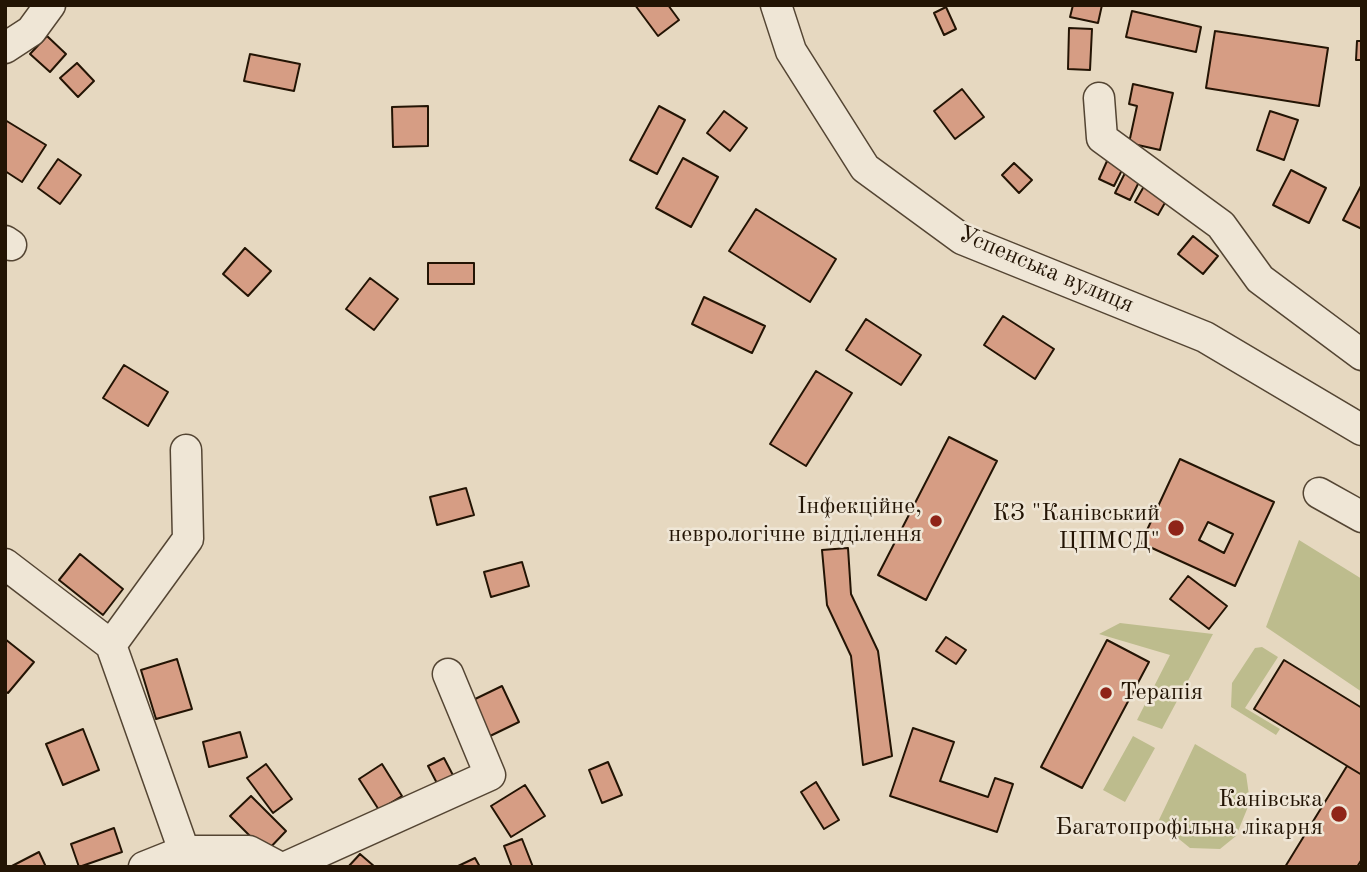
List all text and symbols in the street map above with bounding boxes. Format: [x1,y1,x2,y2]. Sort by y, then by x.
street label: Успенська вулиця [954,220,1138,320]
place label: Інфекційне, неврологічне відділення [668,493,922,549]
place label: КЗ "Канівський ЦПМСД" [993,500,1160,556]
marker: Інфекційне, неврологічне відділення [928,513,944,529]
marker: КЗ "Канівський ЦПМСД" [1166,518,1186,538]
place label: Терапія [1120,679,1203,707]
marker: Терапія [1098,685,1114,701]
place label: Канівська Багатопрофільна лікарня [1055,786,1323,842]
marker: Канівська Багатопрофільна лікарня [1329,804,1349,824]

